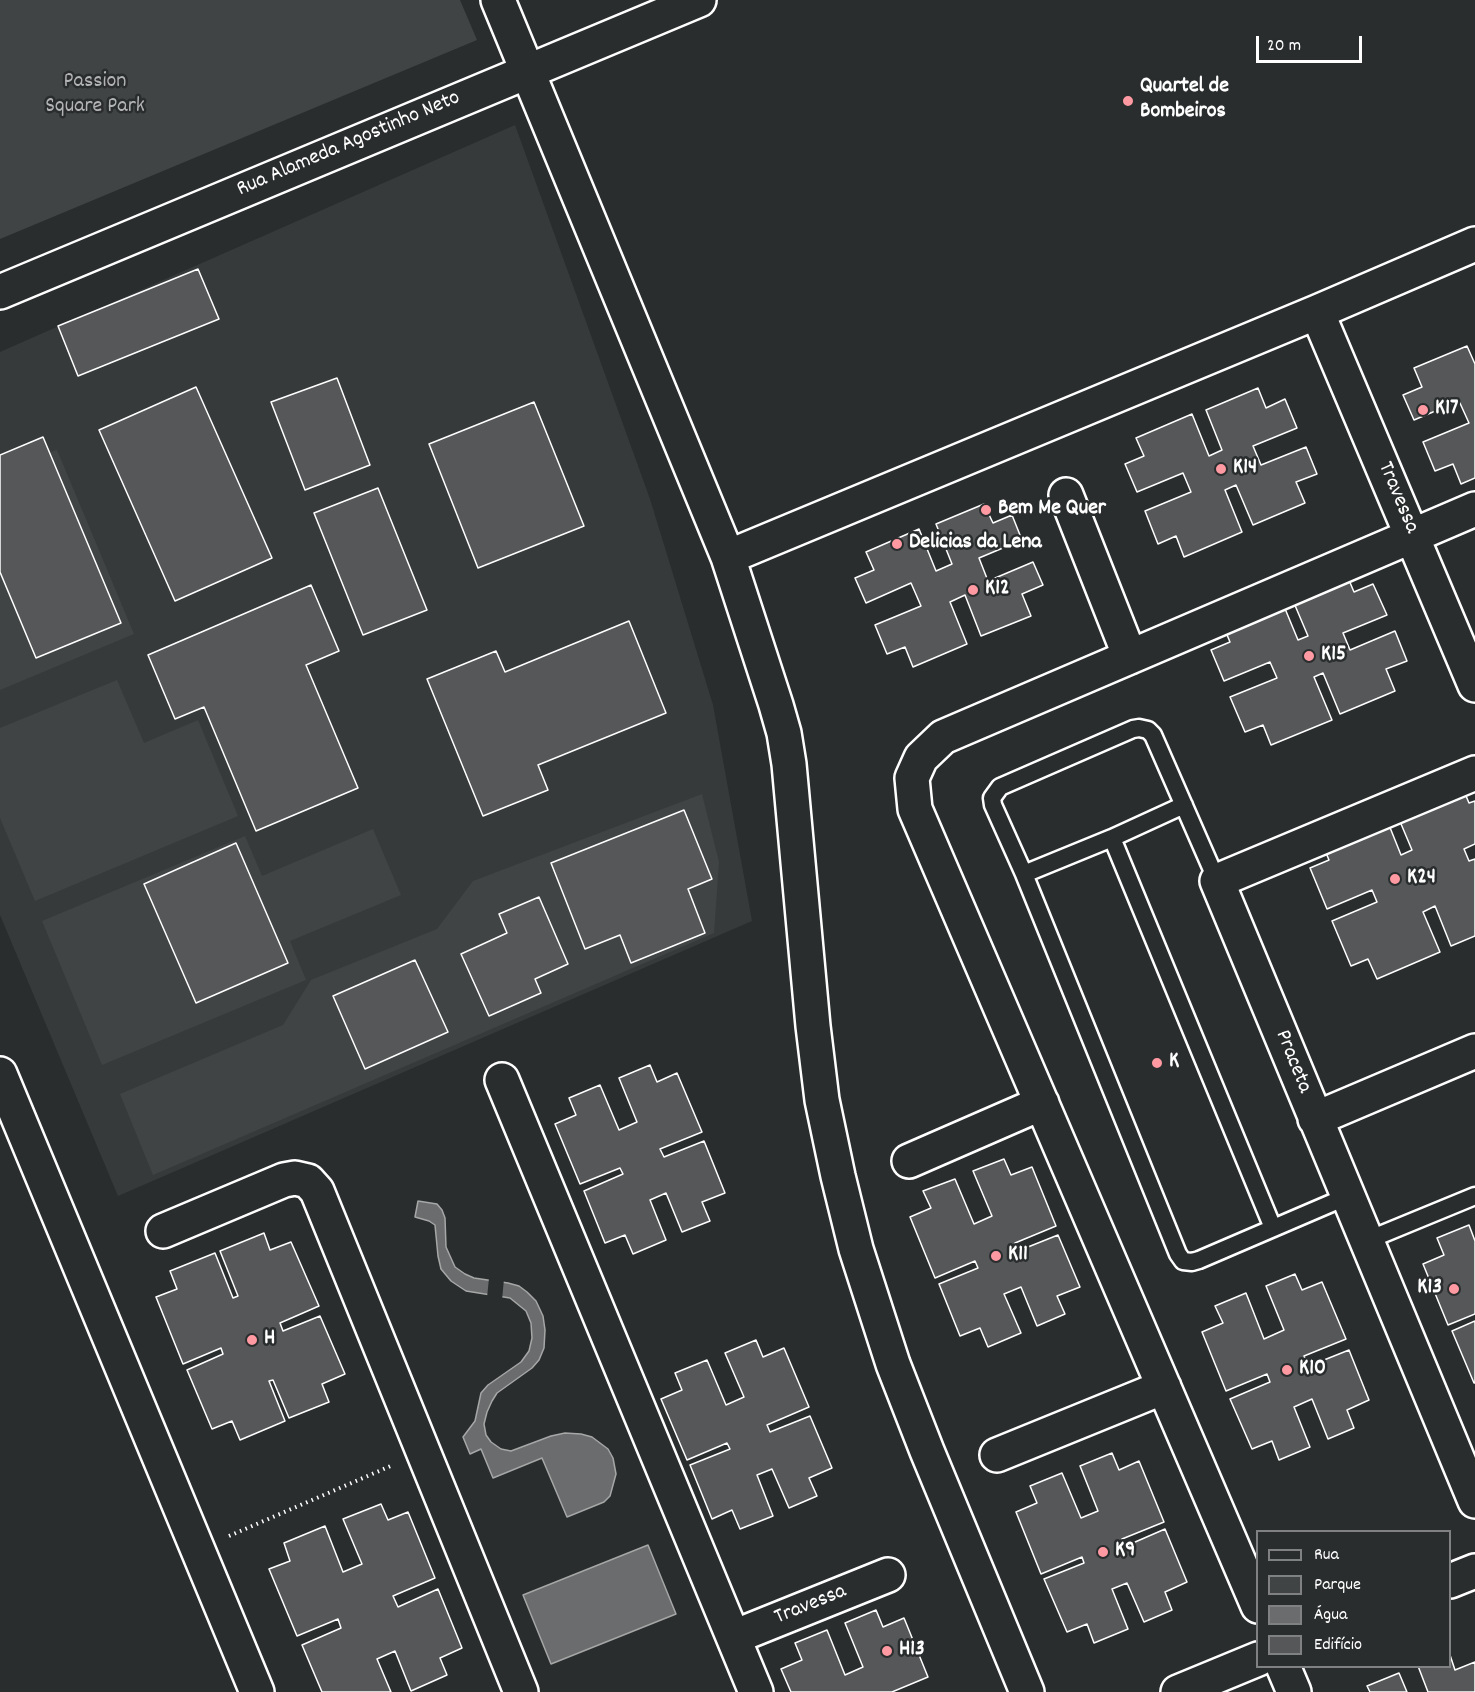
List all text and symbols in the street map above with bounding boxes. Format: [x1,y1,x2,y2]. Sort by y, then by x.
scale bar [1259,24,1366,62]
text: 20 m [1267,34,1301,59]
park label: Passion Square Park [45,70,145,122]
place label: Quartel de Bombeiros [1140,75,1229,126]
street label: Rua Alameda Agostinho Neto [233,86,465,204]
marker: Quartel de Bombeiros [1121,94,1135,108]
place label: K17 [1435,397,1458,423]
marker: K17 [1416,403,1430,417]
place label: K14 [1233,456,1257,482]
street label: Travessa [1370,458,1424,538]
marker: K14 [1214,462,1228,476]
place label: Bem Me Quer [998,497,1106,523]
marker: Bem Me Quer [979,503,993,517]
place label: Delicias da Lena [909,531,1042,557]
marker: Delicias da Lena [890,537,904,551]
place label: K12 [985,577,1010,603]
marker: K12 [966,583,980,597]
place label: K15 [1321,643,1346,669]
marker: K15 [1302,649,1316,663]
place label: K24 [1407,866,1436,892]
marker: K24 [1388,872,1402,886]
street label: Praceta [1268,1027,1316,1097]
place label: K [1169,1050,1179,1076]
marker: K [1150,1056,1164,1070]
place label: K11 [1008,1243,1028,1269]
marker: K11 [989,1249,1003,1263]
place label: K13 [1417,1276,1442,1302]
marker: K13 [1447,1282,1461,1296]
place label: H [264,1327,275,1353]
marker: H [245,1333,259,1347]
place label: K10 [1299,1357,1326,1383]
marker: K10 [1280,1363,1294,1377]
legend [1256,1530,1451,1668]
place label: K9 [1115,1539,1135,1565]
text: Rua [1314,1543,1339,1568]
marker: K9 [1096,1545,1110,1559]
text: Parque [1314,1573,1361,1598]
street label: Travessa [771,1580,851,1632]
text: Água [1314,1603,1347,1628]
text: Edifício [1314,1633,1362,1658]
place label: H13 [899,1638,925,1664]
marker: H13 [880,1644,894,1658]

